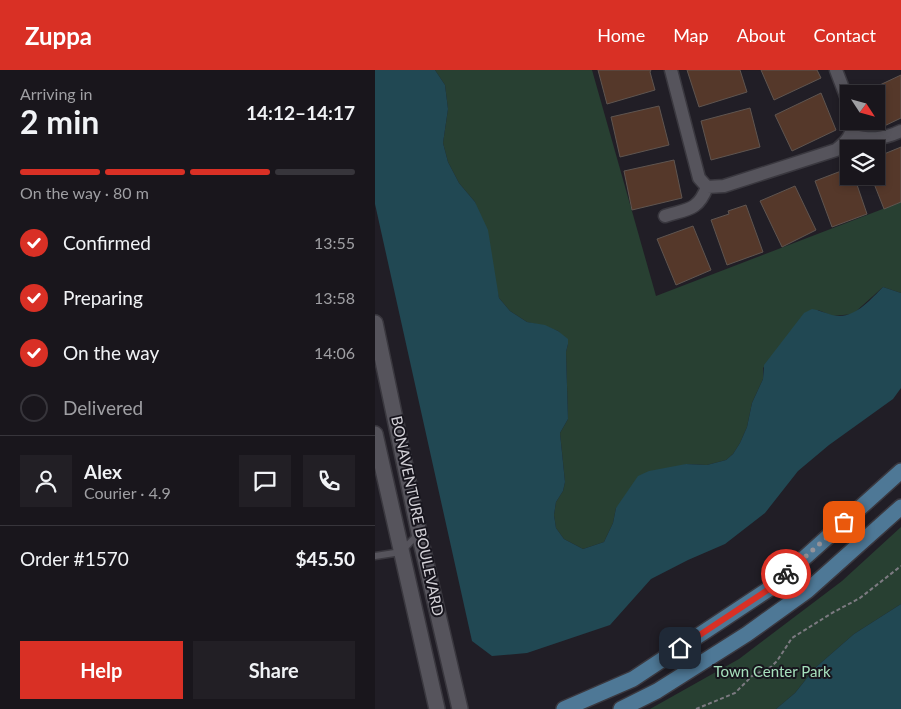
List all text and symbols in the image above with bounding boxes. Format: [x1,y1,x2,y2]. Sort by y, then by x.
text: Zuppa [25,21,92,50]
text: Home [597,24,645,46]
text: Map [673,24,709,46]
text: About [737,24,786,46]
text: Contact [814,24,876,46]
text: Arriving in [20,84,93,103]
north arrow [840,85,885,130]
map controls [840,85,885,185]
text: 14:12–14:17 [246,101,355,124]
text: 2 min [20,102,99,141]
button: layers [840,140,885,185]
text: On the way · 80 m [20,183,149,202]
icon: check [20,229,48,257]
text: Confirmed [63,231,151,254]
text: 13:55 [314,233,355,252]
icon: check [20,284,48,312]
text: Preparing [63,286,143,309]
text: 13:58 [314,288,355,307]
icon: check [20,339,48,367]
text: On the way [63,341,159,364]
text: 14:06 [314,343,355,362]
text: Delivered [63,396,143,419]
street label: BONAVENTURE BOULEVARD [388,414,448,617]
button: person [20,455,72,507]
button: chat [239,455,291,507]
button: phone [303,455,355,507]
text: Alex [84,460,122,483]
text: Courier · 4.9 [84,483,171,502]
pin [823,501,865,543]
icon: bag [830,508,858,536]
text: Order #1570 [20,547,129,570]
text: $45.50 [295,547,355,570]
courier [761,549,811,599]
icon: bike [772,560,800,588]
pin [659,627,701,669]
icon: home [666,634,694,662]
button: Help [20,641,183,699]
button: Share [193,641,355,699]
park label: Town Center Park [713,662,831,680]

